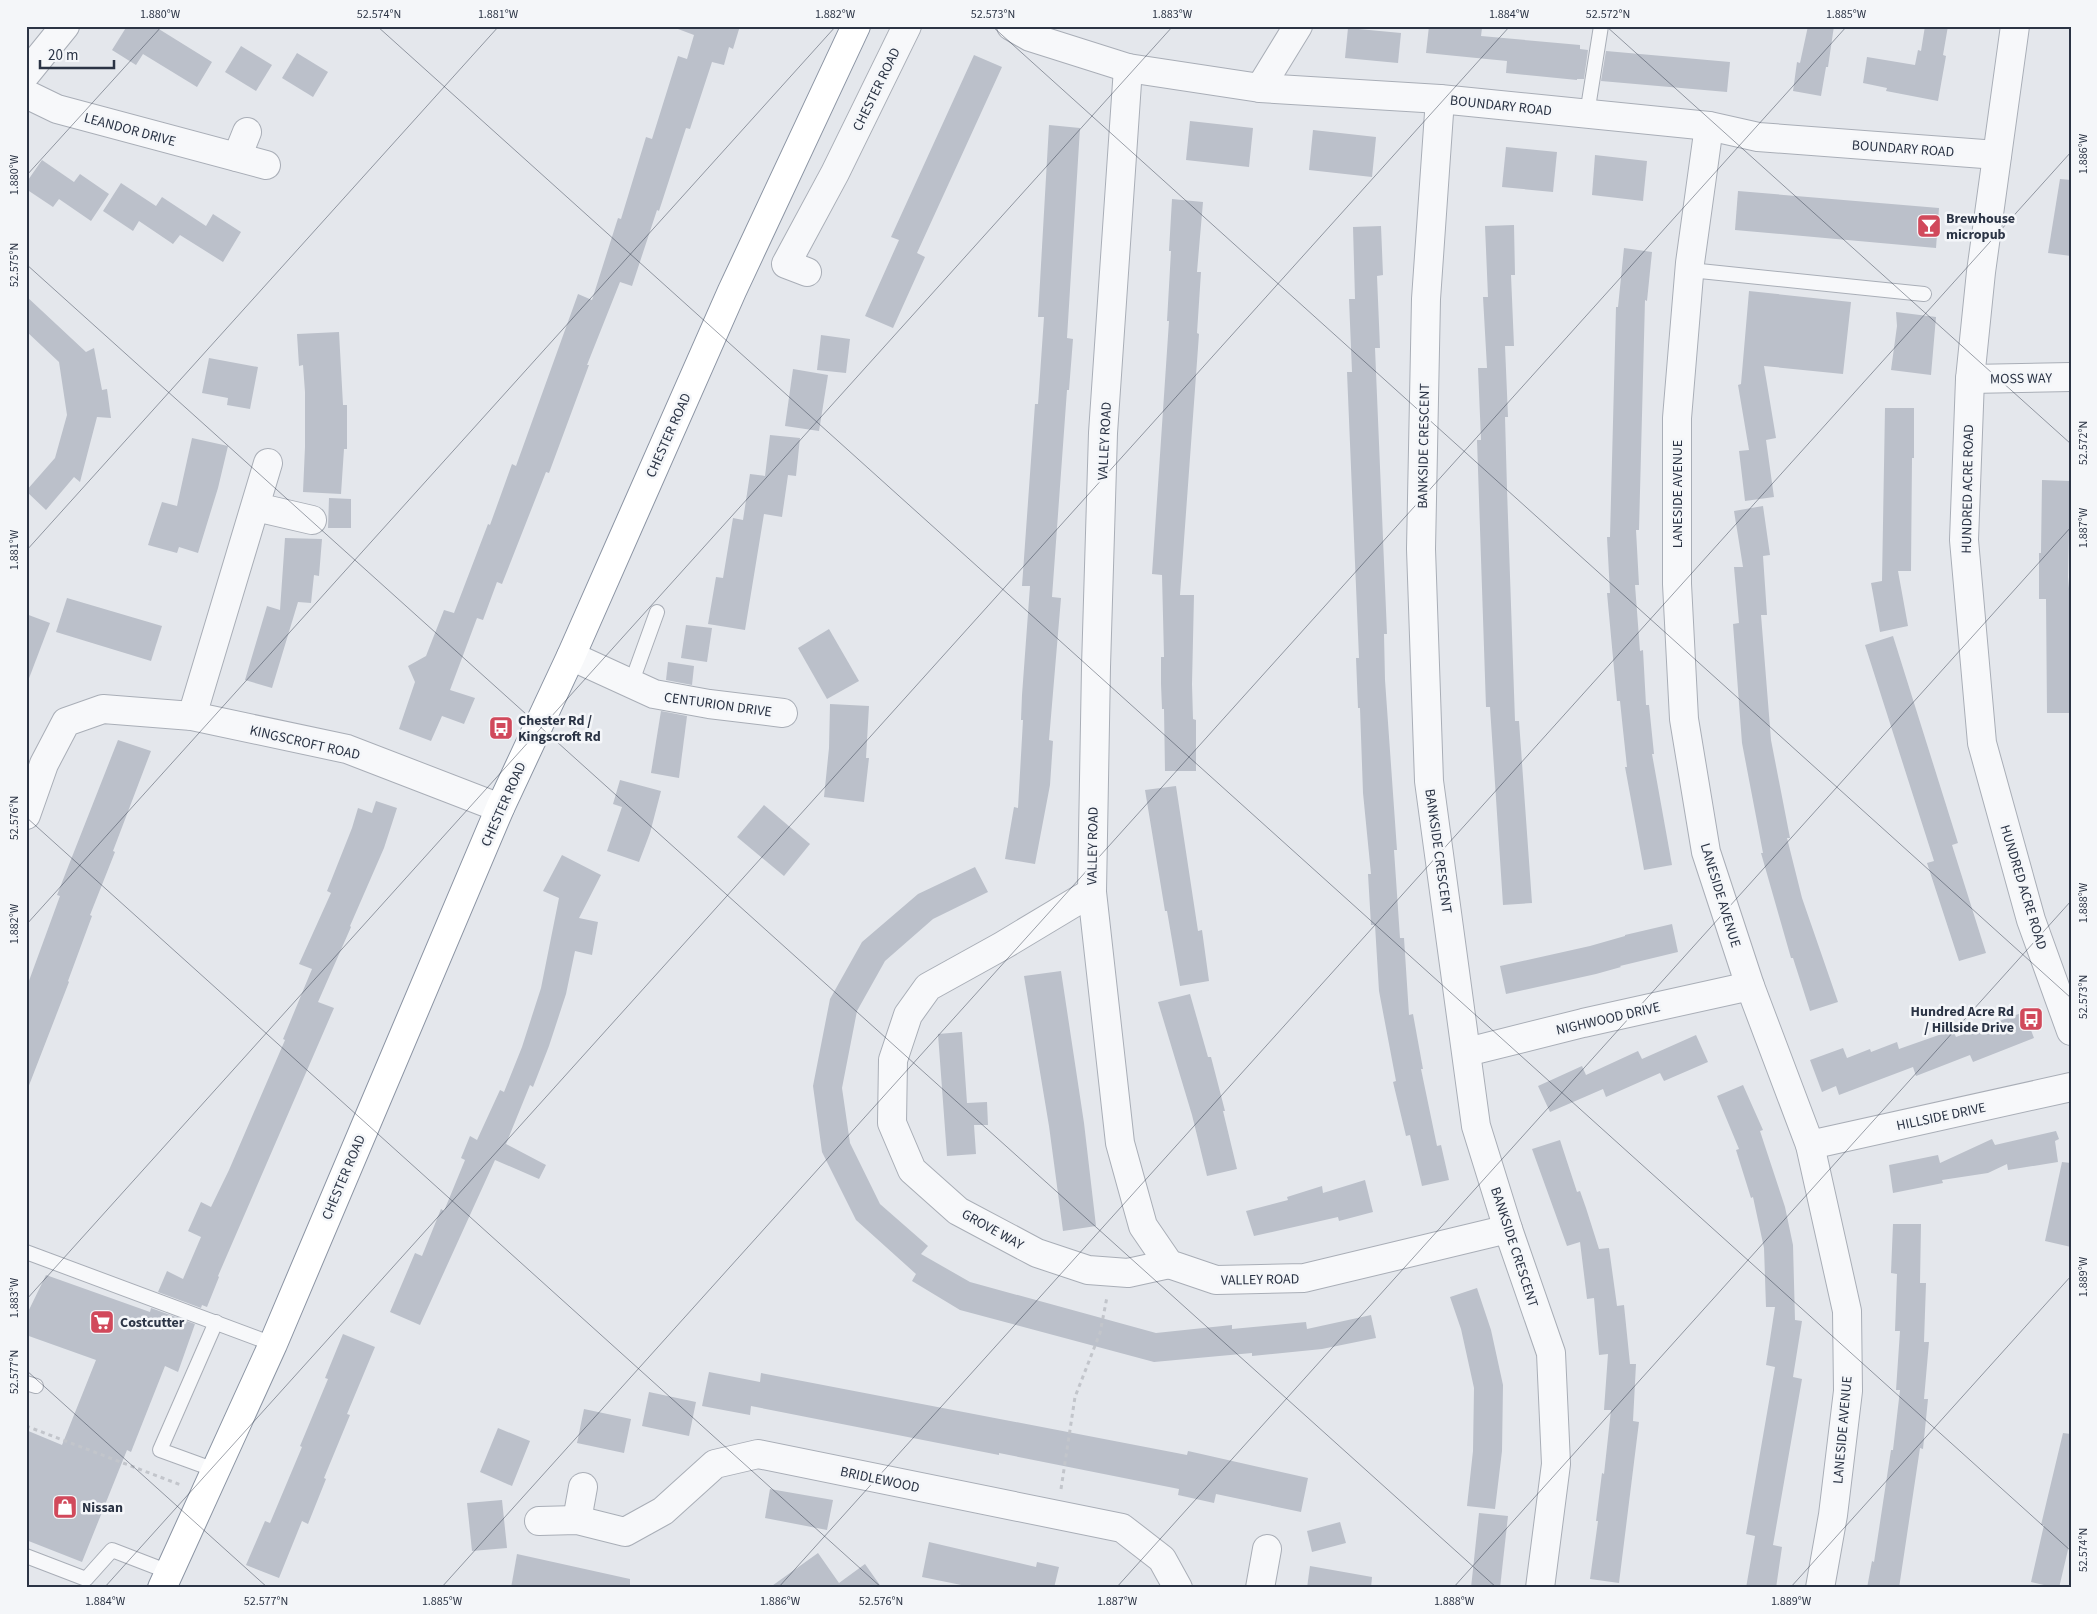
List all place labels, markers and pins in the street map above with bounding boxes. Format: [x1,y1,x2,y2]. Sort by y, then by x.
place label: Brewhouse micropub [1946,209,2015,245]
bar icon: Brewhouse micropub [1916,213,1942,239]
place label: Chester Rd / Kingscroft Rd [518,711,601,747]
bus stop icon: Chester Rd / Kingscroft Rd [488,715,514,741]
place label: Hundred Acre Rd / Hillside Drive [1911,1002,2014,1038]
bus stop icon: Hundred Acre Rd / Hillside Drive [2018,1006,2044,1032]
supermarket icon: Costcutter [89,1309,115,1335]
place label: Costcutter [120,1313,185,1333]
shop icon: Nissan [52,1494,78,1520]
place label: Nissan [82,1498,123,1518]

